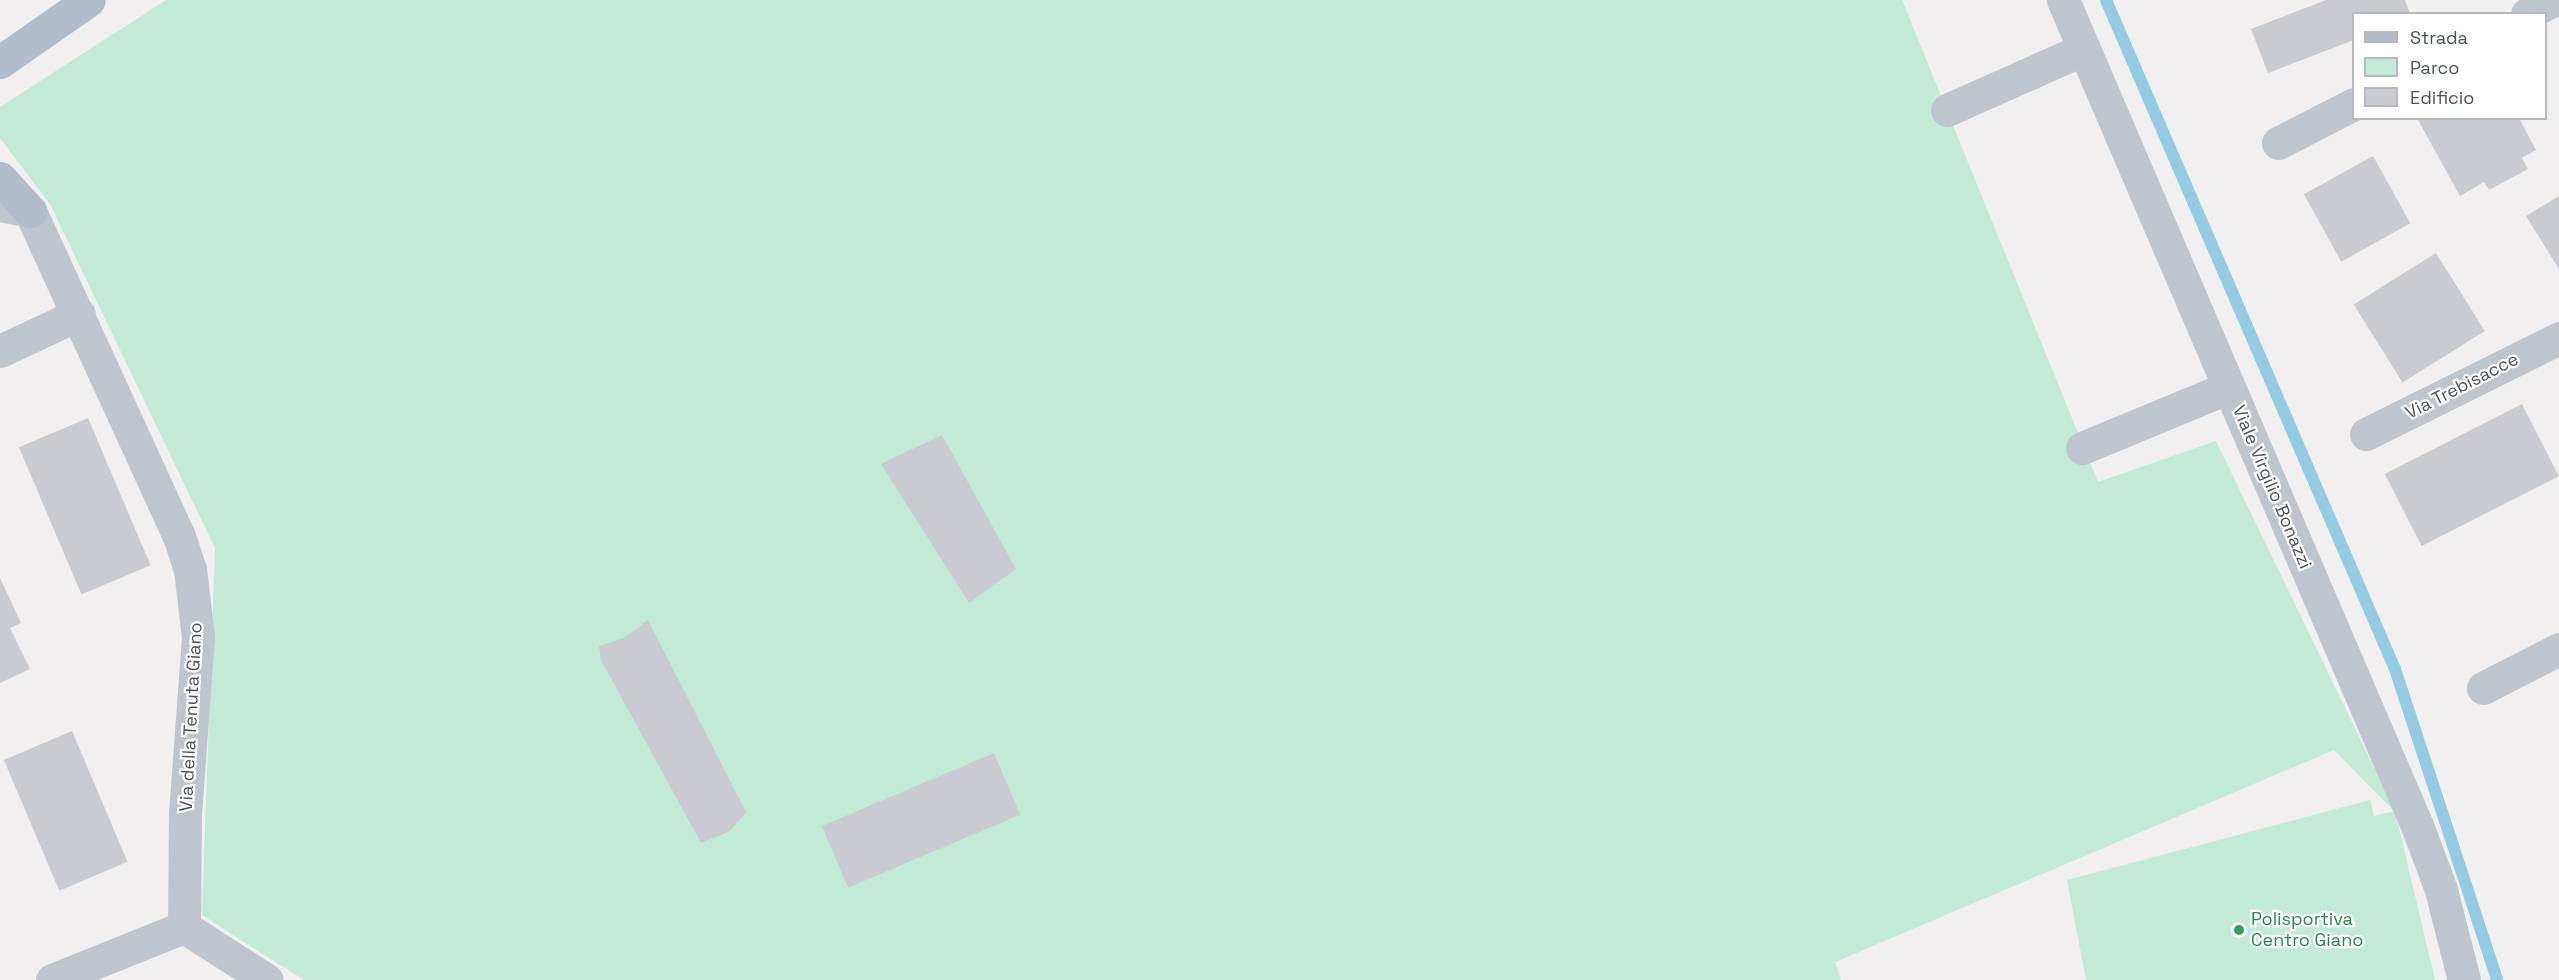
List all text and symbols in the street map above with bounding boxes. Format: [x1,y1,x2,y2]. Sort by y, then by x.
legend [2352,12,2547,120]
text: Strada [2410,26,2468,49]
text: Parco [2410,56,2459,79]
text: Edificio [2410,86,2474,109]
street label: Via Trebisacce [2402,348,2522,424]
street label: Viale Virgilio Bonazzi [2228,402,2316,572]
street label: Via della Tenuta Giano [175,622,207,812]
place label: Polisportiva Centro Giano [2251,909,2363,952]
marker: Polisportiva Centro Giano [2232,923,2246,937]

